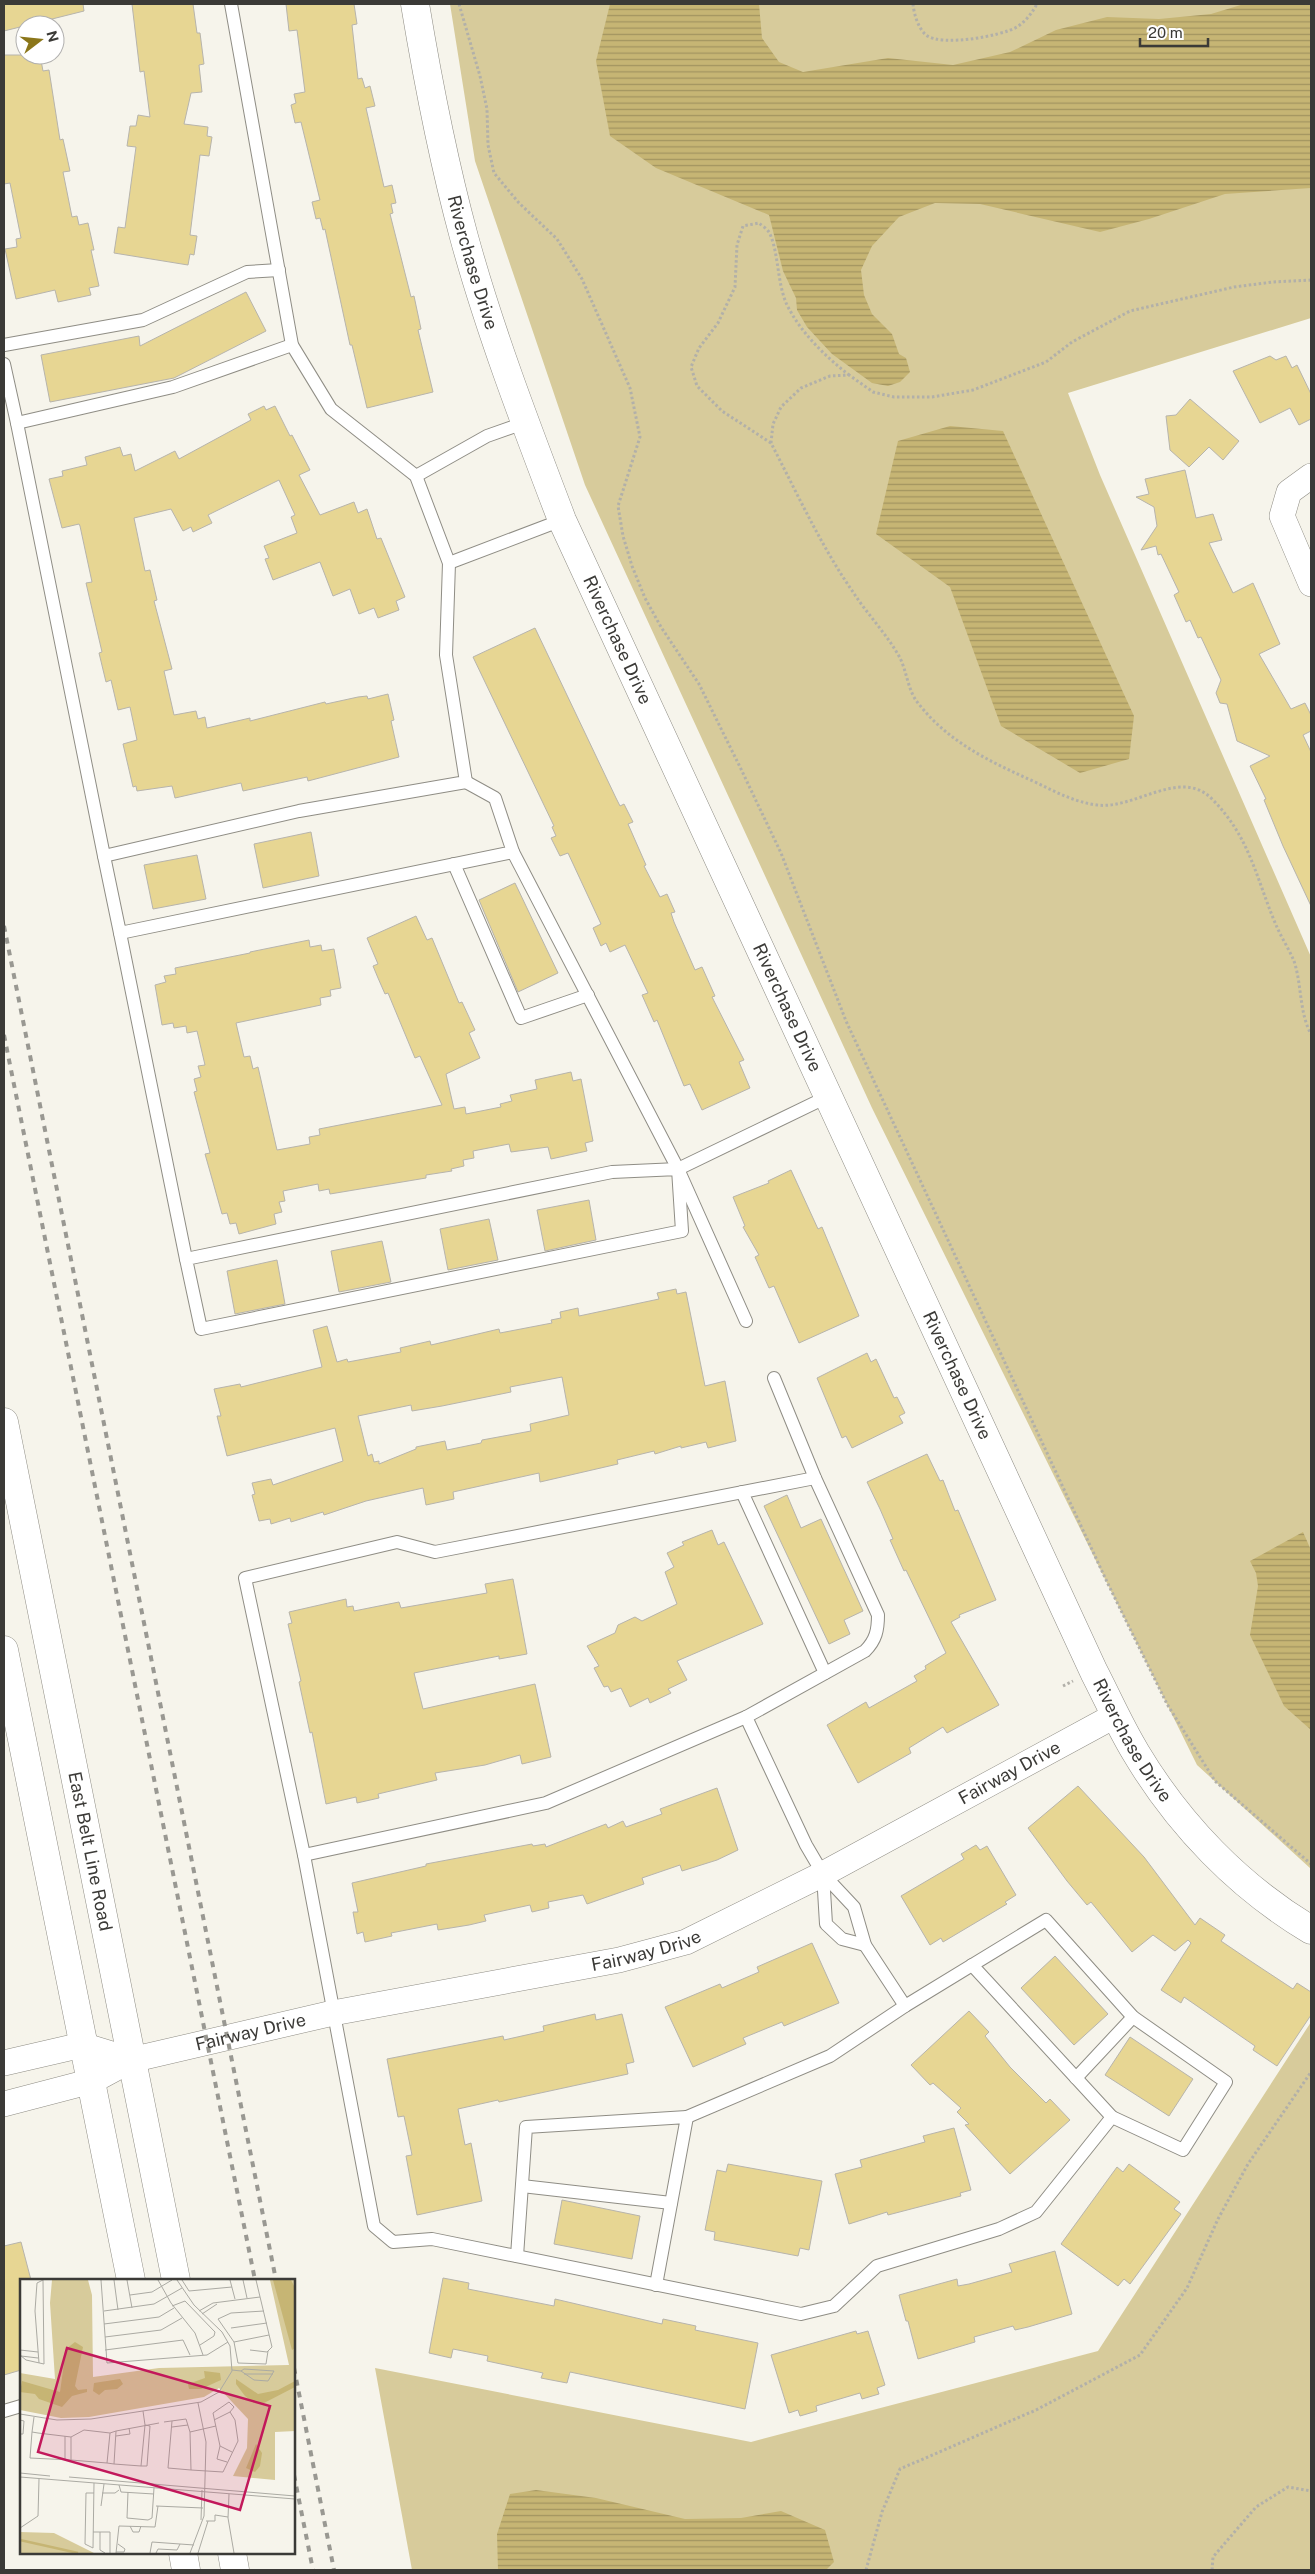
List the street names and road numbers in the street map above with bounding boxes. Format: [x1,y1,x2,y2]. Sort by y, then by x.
street label: Riverchase Drive [444,193,503,332]
street label: Riverchase Drive [579,572,657,707]
street label: Riverchase Drive [749,940,826,1075]
street label: Riverchase Drive [919,1308,996,1443]
street label: Riverchase Drive [1089,1675,1176,1806]
street label: Fairway Drive [955,1736,1064,1809]
street label: East Belt Line Road [64,1770,117,1933]
street label: Fairway Drive [590,1925,704,1975]
street label: Fairway Drive [193,2009,308,2055]

